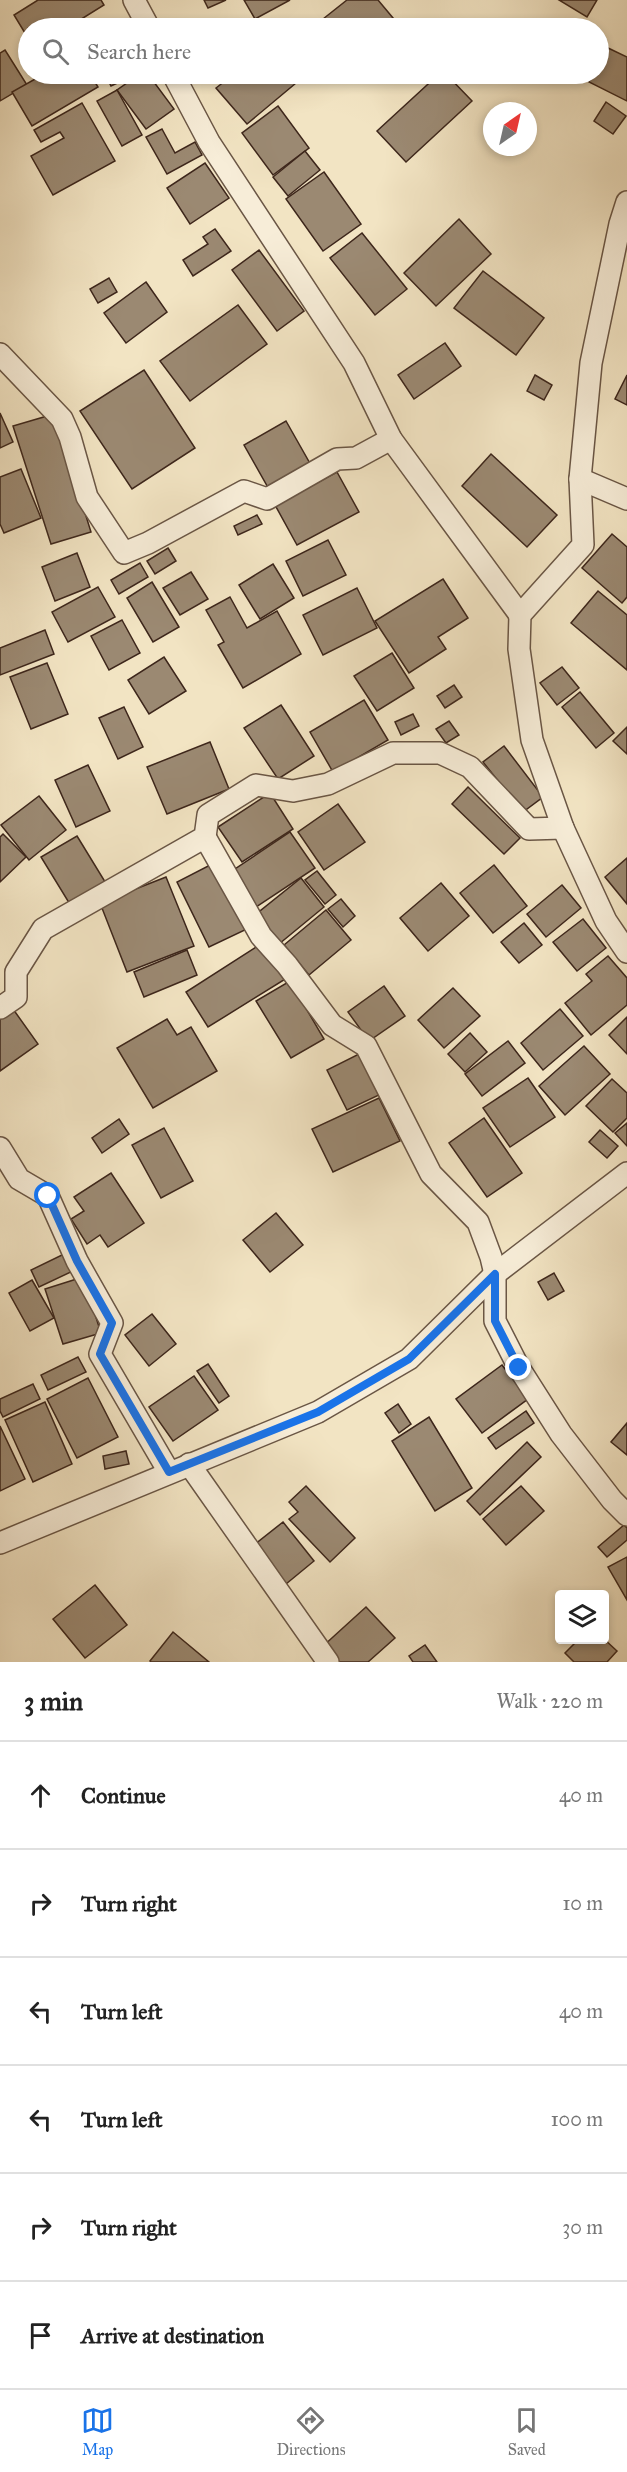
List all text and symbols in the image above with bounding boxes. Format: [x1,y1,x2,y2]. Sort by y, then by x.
search box [18,18,609,84]
icon: search [39,35,72,68]
text: Search here [87,38,191,65]
north arrow [483,102,537,156]
route start [34,1182,60,1208]
route end [505,1354,531,1380]
map controls [555,1590,609,1644]
button: layers [555,1590,609,1644]
text: 3 min [24,1685,83,1717]
text: Walk · 220 m [496,1689,603,1713]
icon: ahead [24,1779,57,1812]
text: Continue [81,1782,166,1809]
text: 40 m [559,1783,603,1807]
icon: right [24,1887,57,1920]
text: Turn right [81,1890,177,1917]
text: 10 m [562,1891,603,1915]
icon: left [24,1995,57,2028]
text: Turn left [81,1998,163,2025]
text: 40 m [559,1999,603,2023]
icon: left [24,2103,57,2136]
text: Turn left [81,2106,163,2133]
text: 100 m [551,2107,603,2131]
icon: right [24,2211,57,2244]
text: Turn right [81,2214,177,2241]
text: 30 m [562,2215,603,2239]
icon: arrive [24,2319,57,2352]
text: Arrive at destination [81,2322,264,2349]
tab: Map [81,2404,114,2459]
tab: Directions [276,2404,345,2459]
tab: Saved [508,2404,546,2459]

